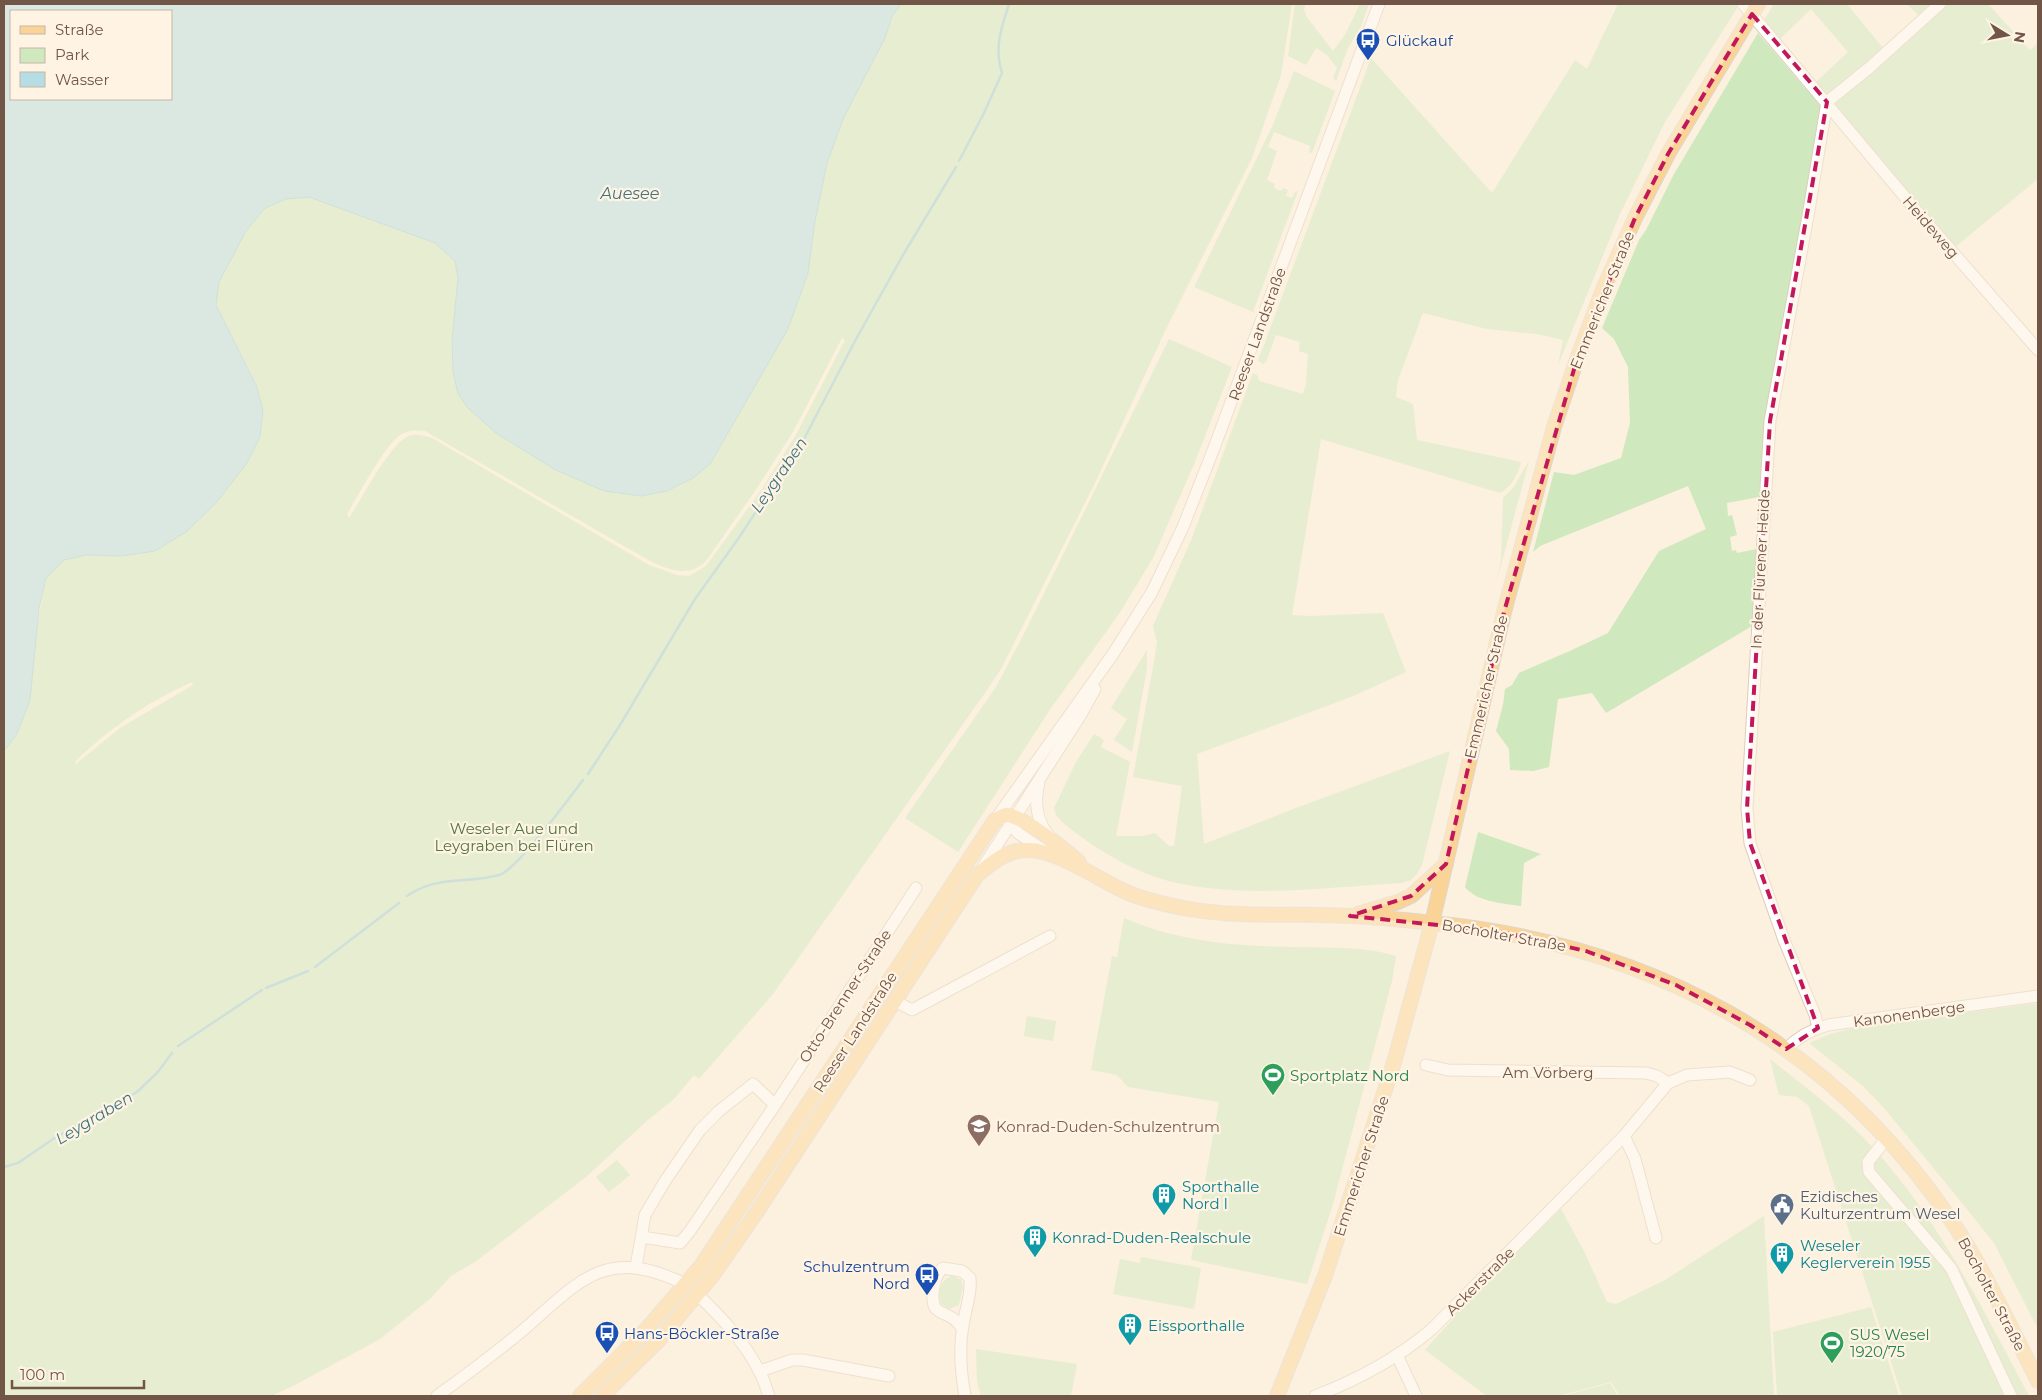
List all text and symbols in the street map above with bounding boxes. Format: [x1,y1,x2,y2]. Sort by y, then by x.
legend [10,10,172,100]
north arrow [1982,10,2032,60]
text: Straße [55,20,104,39]
bus stop icon: Glückauf [1355,27,1381,61]
text: N [2010,30,2030,44]
place label: Glückauf [1386,31,1454,50]
text: Park [55,45,89,64]
text: Wasser [55,70,109,89]
water label: Auesee [600,184,659,203]
street label: Heideweg [1899,192,1963,262]
street label: Emmericher Straße [1566,228,1638,372]
street label: Reeser Landstraße [1224,265,1290,403]
water label: Leygraben [747,434,811,516]
street label: In der Flürener Heide [1746,489,1774,649]
street label: Emmericher Straße [1460,613,1512,761]
park label: Weseler Aue und Leygraben bei Flüren [434,819,594,855]
street label: Bocholter Straße [1440,915,1568,955]
street label: Otto-Brenner-Straße [795,926,895,1066]
street label: Reeser Landstraße [809,968,901,1096]
street label: Kanonenberge [1852,997,1966,1031]
sports icon: Sportplatz Nord [1260,1062,1286,1096]
street label: Am Vörberg [1503,1063,1593,1082]
place label: Sportplatz Nord [1290,1066,1409,1085]
water label: Leygraben [52,1088,136,1148]
street label: Emmericher Straße [1329,1093,1393,1239]
school or university icon: Konrad-Duden-Schulzentrum [966,1113,992,1147]
place label: Konrad-Duden-Schulzentrum [996,1117,1220,1136]
place label: Sporthalle Nord I [1182,1177,1259,1213]
building icon: Sporthalle Nord I [1151,1182,1177,1216]
place label: Ezidisches Kulturzentrum Wesel [1800,1187,1961,1223]
public building icon: Ezidisches Kulturzentrum Wesel [1769,1192,1795,1226]
building icon: Konrad-Duden-Realschule [1022,1224,1048,1258]
place label: Konrad-Duden-Realschule [1052,1228,1251,1247]
street label: Bocholter Straße [1954,1234,2030,1354]
place label: Weseler Keglerverein 1955 [1800,1236,1930,1272]
building icon: Weseler Keglerverein 1955 [1769,1241,1795,1275]
street label: Ackerstraße [1442,1243,1518,1319]
place label: Schulzentrum Nord [803,1257,910,1293]
bus stop icon: Schulzentrum Nord [914,1262,940,1296]
building icon: Eissporthalle [1117,1312,1143,1346]
place label: Eissporthalle [1148,1316,1245,1335]
bus stop icon: Hans-Böckler-Straße [594,1320,620,1354]
place label: Hans-Böckler-Straße [624,1324,779,1343]
place label: SUS Wesel 1920/75 [1850,1325,1930,1361]
sports icon: SUS Wesel 1920/75 [1819,1330,1845,1364]
scale bar [12,1358,145,1390]
text: 100 m [20,1365,65,1384]

